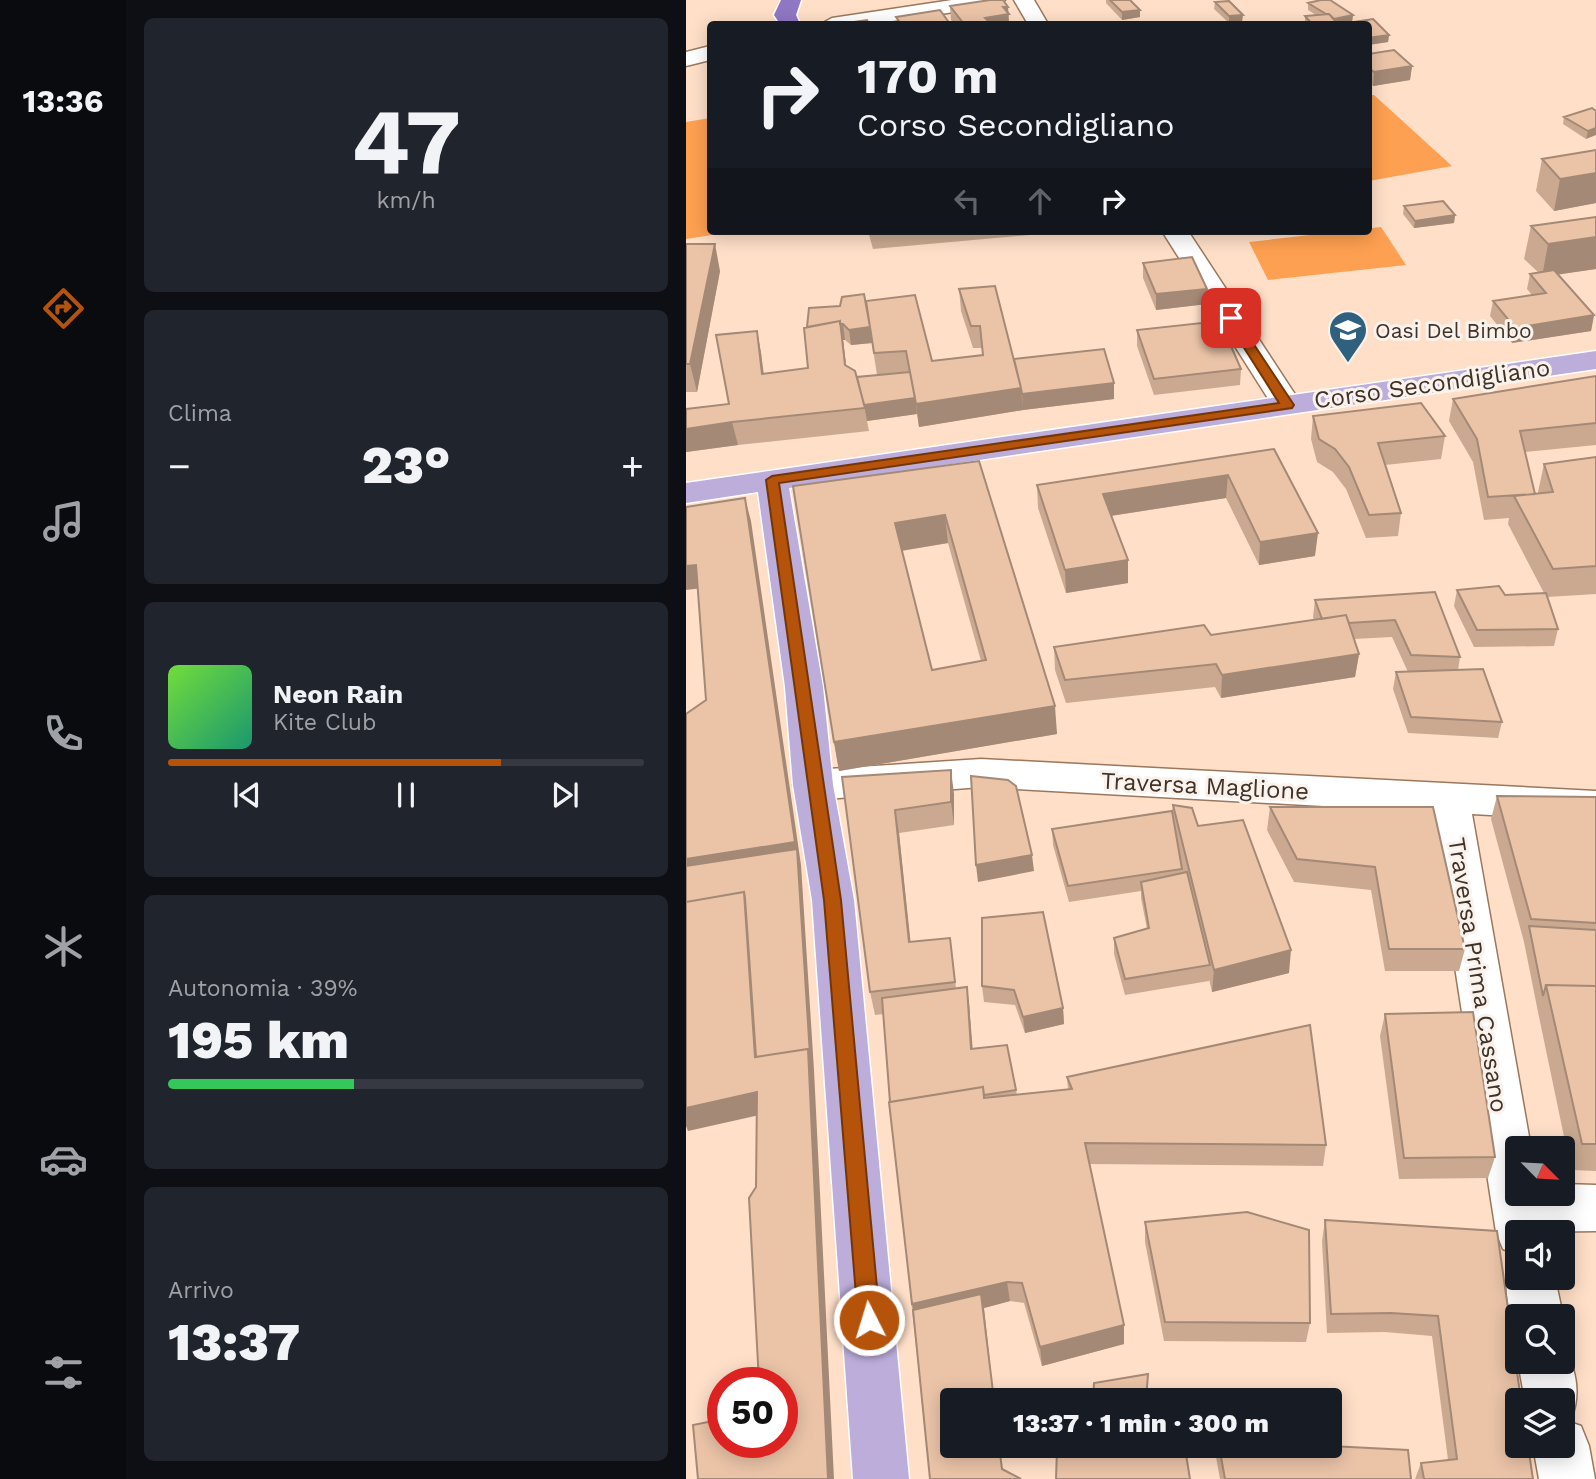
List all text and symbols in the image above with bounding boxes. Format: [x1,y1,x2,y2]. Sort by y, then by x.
text: 170 m [857,47,998,105]
icon: right [742,49,833,140]
text: 13:36 [22,82,104,120]
text: 47 [351,88,461,195]
text: Corso Secondigliano [857,106,1174,144]
icon: left [948,182,986,220]
icon: ahead [1021,182,1059,220]
icon: right [1094,182,1132,220]
text: km/h [376,187,436,214]
icon: directions [39,284,88,333]
pin [1201,288,1261,348]
icon: arrive [1212,299,1250,337]
school or university icon: Oasi Del Bimbo [1327,309,1369,364]
place label: Oasi Del Bimbo [1375,318,1532,343]
street label: Corso Secondigliano [1312,354,1552,414]
text: Clima [168,400,232,427]
text: 23° [362,435,450,496]
text: − [168,444,191,488]
text: + [621,444,644,488]
icon: music [39,497,88,546]
text: Neon Rain [273,679,403,709]
icon: phone [39,709,88,758]
text: Kite Club [273,709,376,736]
street label: Traversa Maglione [1100,767,1310,805]
icon: previous [228,776,266,814]
icon: pause [387,776,425,814]
icon: next [546,776,584,814]
street label: Traversa Prima Cassano [1442,835,1514,1115]
icon: climate [39,922,88,971]
text: Autonomia · 39% [168,975,357,1002]
text: 195 km [168,1010,349,1071]
icon: car [39,1135,88,1184]
north arrow [1505,1136,1575,1206]
map controls [1505,1136,1575,1458]
button: sound [1505,1220,1575,1290]
text: Arrivo [168,1277,234,1304]
position arrow [832,1283,906,1357]
button: search [1505,1304,1575,1374]
text: 13:37 [168,1312,300,1373]
icon: filters [39,1348,88,1397]
speed limit sign: 50 [707,1367,798,1458]
button: layers [1505,1388,1575,1458]
text: 13:37 · 1 min · 300 m [1013,1408,1269,1438]

